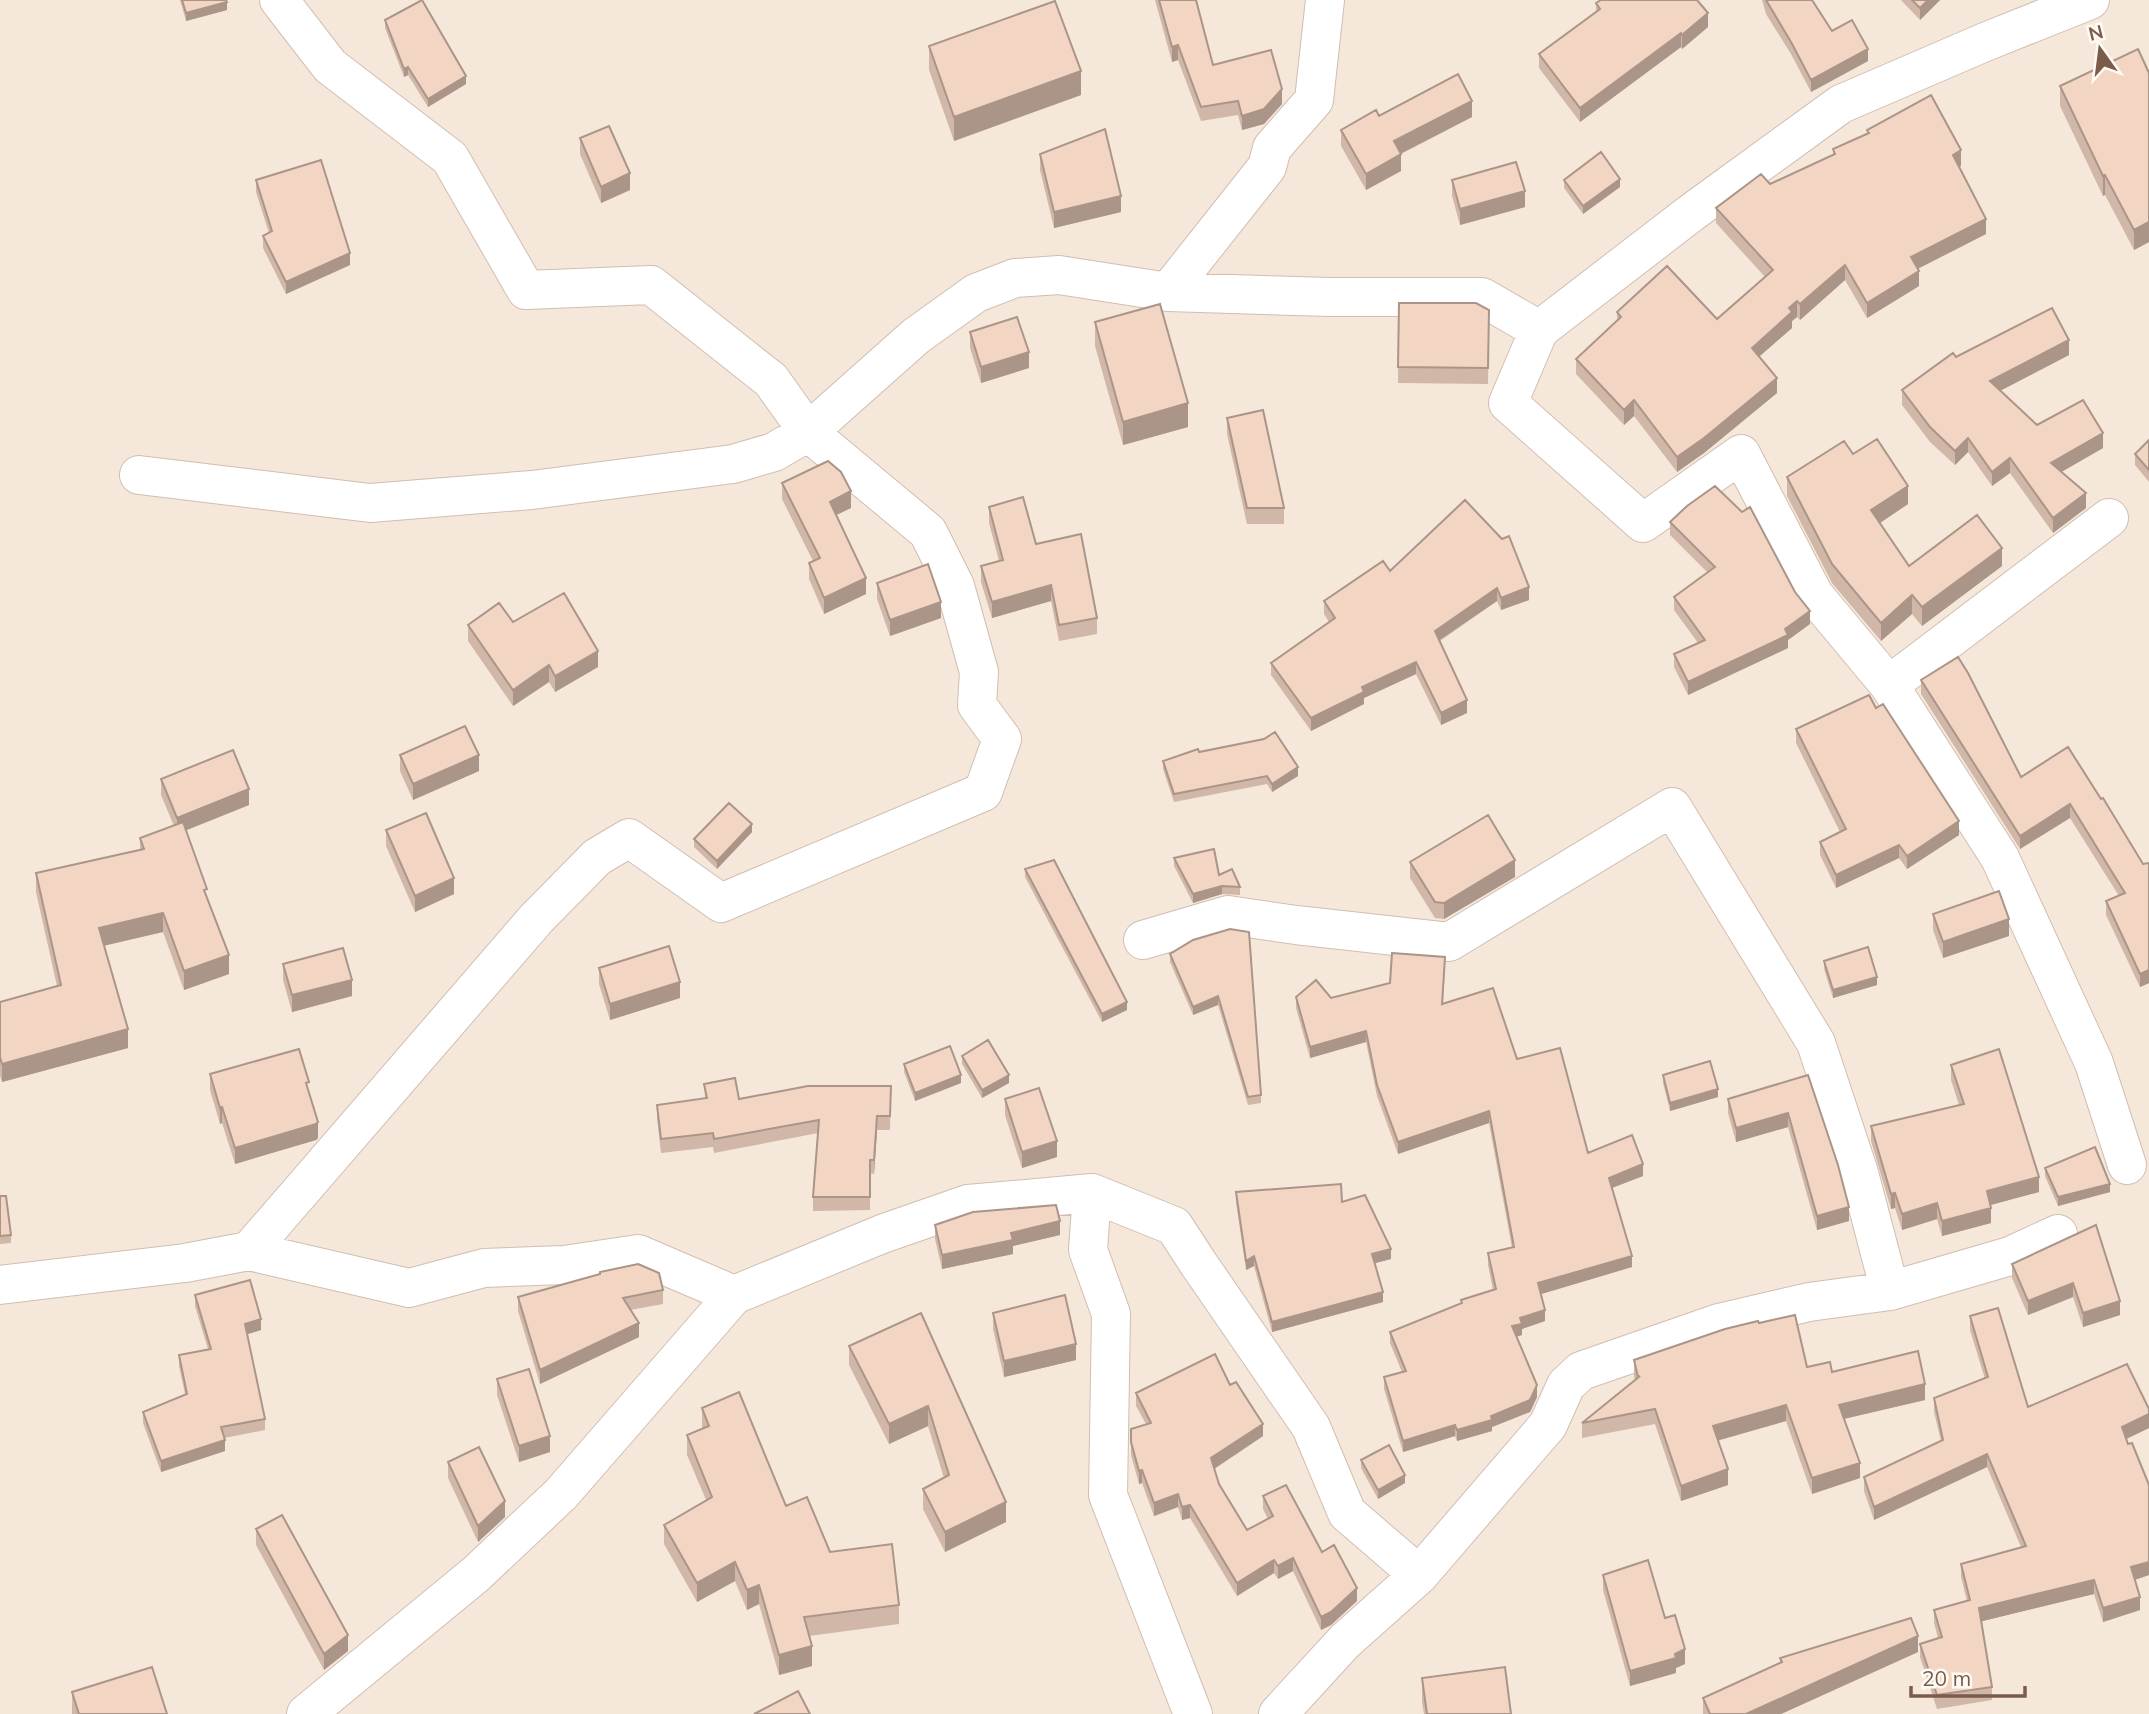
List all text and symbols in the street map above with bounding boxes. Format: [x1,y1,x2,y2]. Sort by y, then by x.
north arrow [2065,14,2135,84]
text: N [2086,19,2106,46]
scale bar [1911,1654,2025,1698]
text: 20 m [1922,1665,1971,1691]

